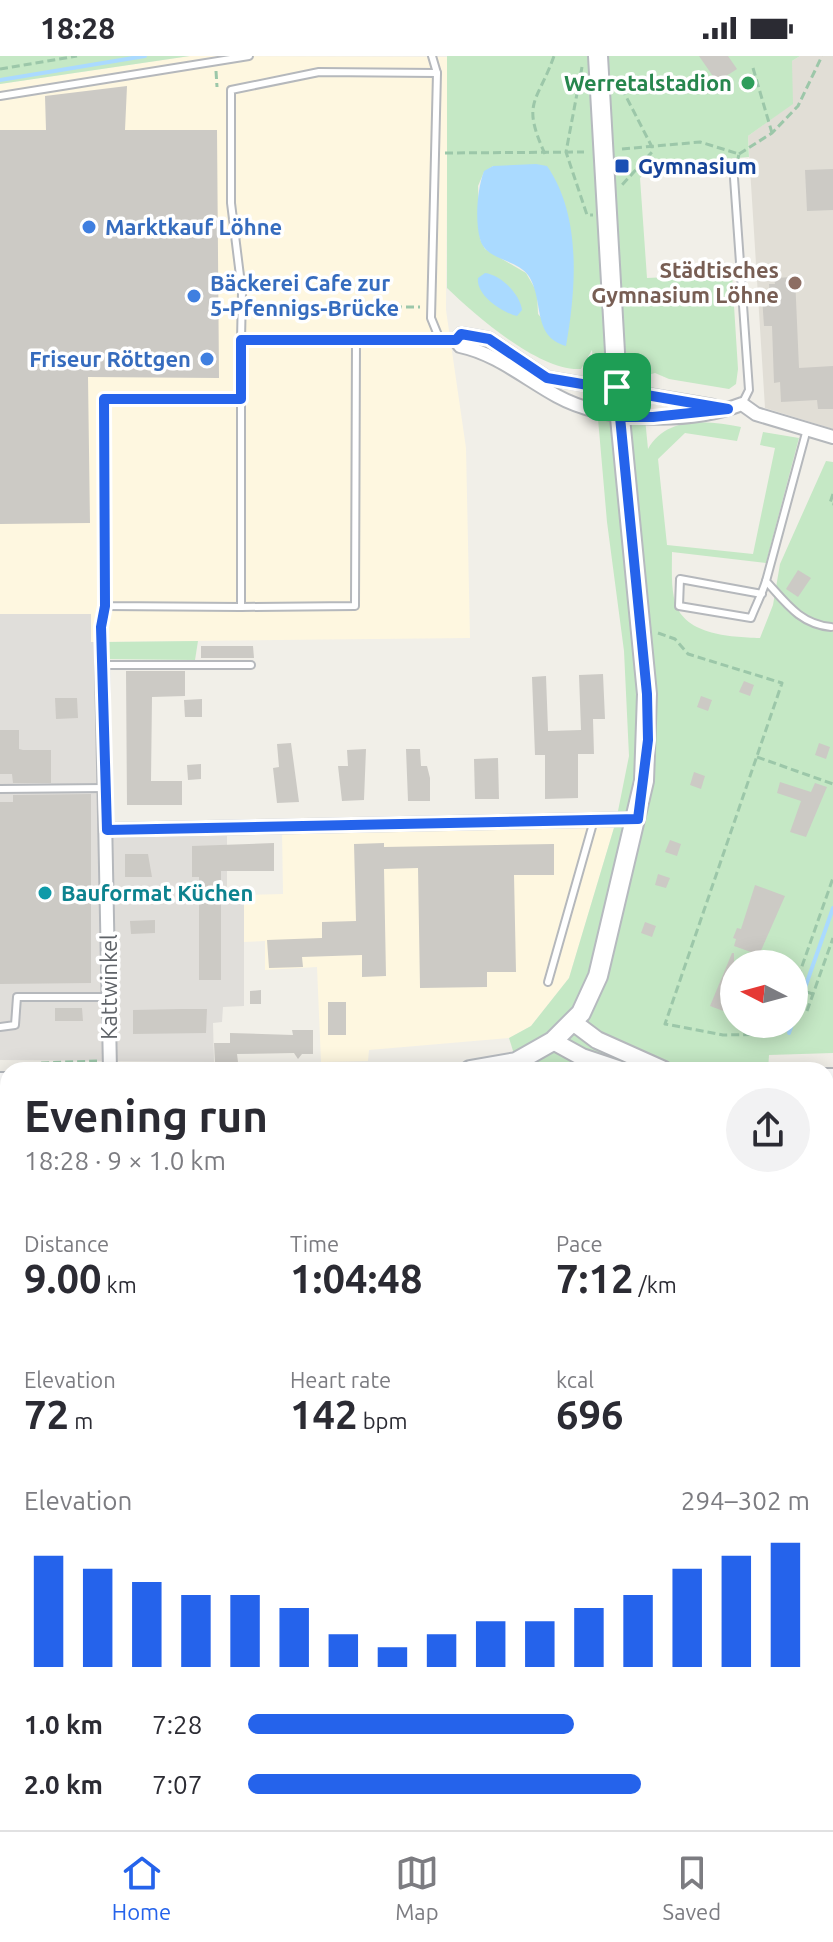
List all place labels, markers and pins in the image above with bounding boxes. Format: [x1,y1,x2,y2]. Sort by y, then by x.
place label: Werretalstadion [564,70,732,95]
marker: Werretalstadion [739,74,757,92]
place label: Gymnasium [638,153,757,178]
marker: Gymnasium [613,157,631,175]
place label: Marktkauf Löhne [105,214,282,239]
marker: Marktkauf Löhne [80,218,98,236]
place label: Städtisches Gymnasium Löhne [591,257,779,307]
place label: Bäckerei Cafe zur 5-Pfennigs-Brücke [210,270,399,320]
marker: Städtisches Gymnasium Löhne [786,274,804,292]
marker: Bäckerei Cafe zur 5-Pfennigs-Brücke [185,287,203,305]
place label: Friseur Röttgen [29,346,191,371]
marker: Friseur Röttgen [198,350,216,368]
pin [583,353,651,421]
place label: Bauformat Küchen [61,880,253,905]
marker: Bauformat Küchen [36,884,54,902]

